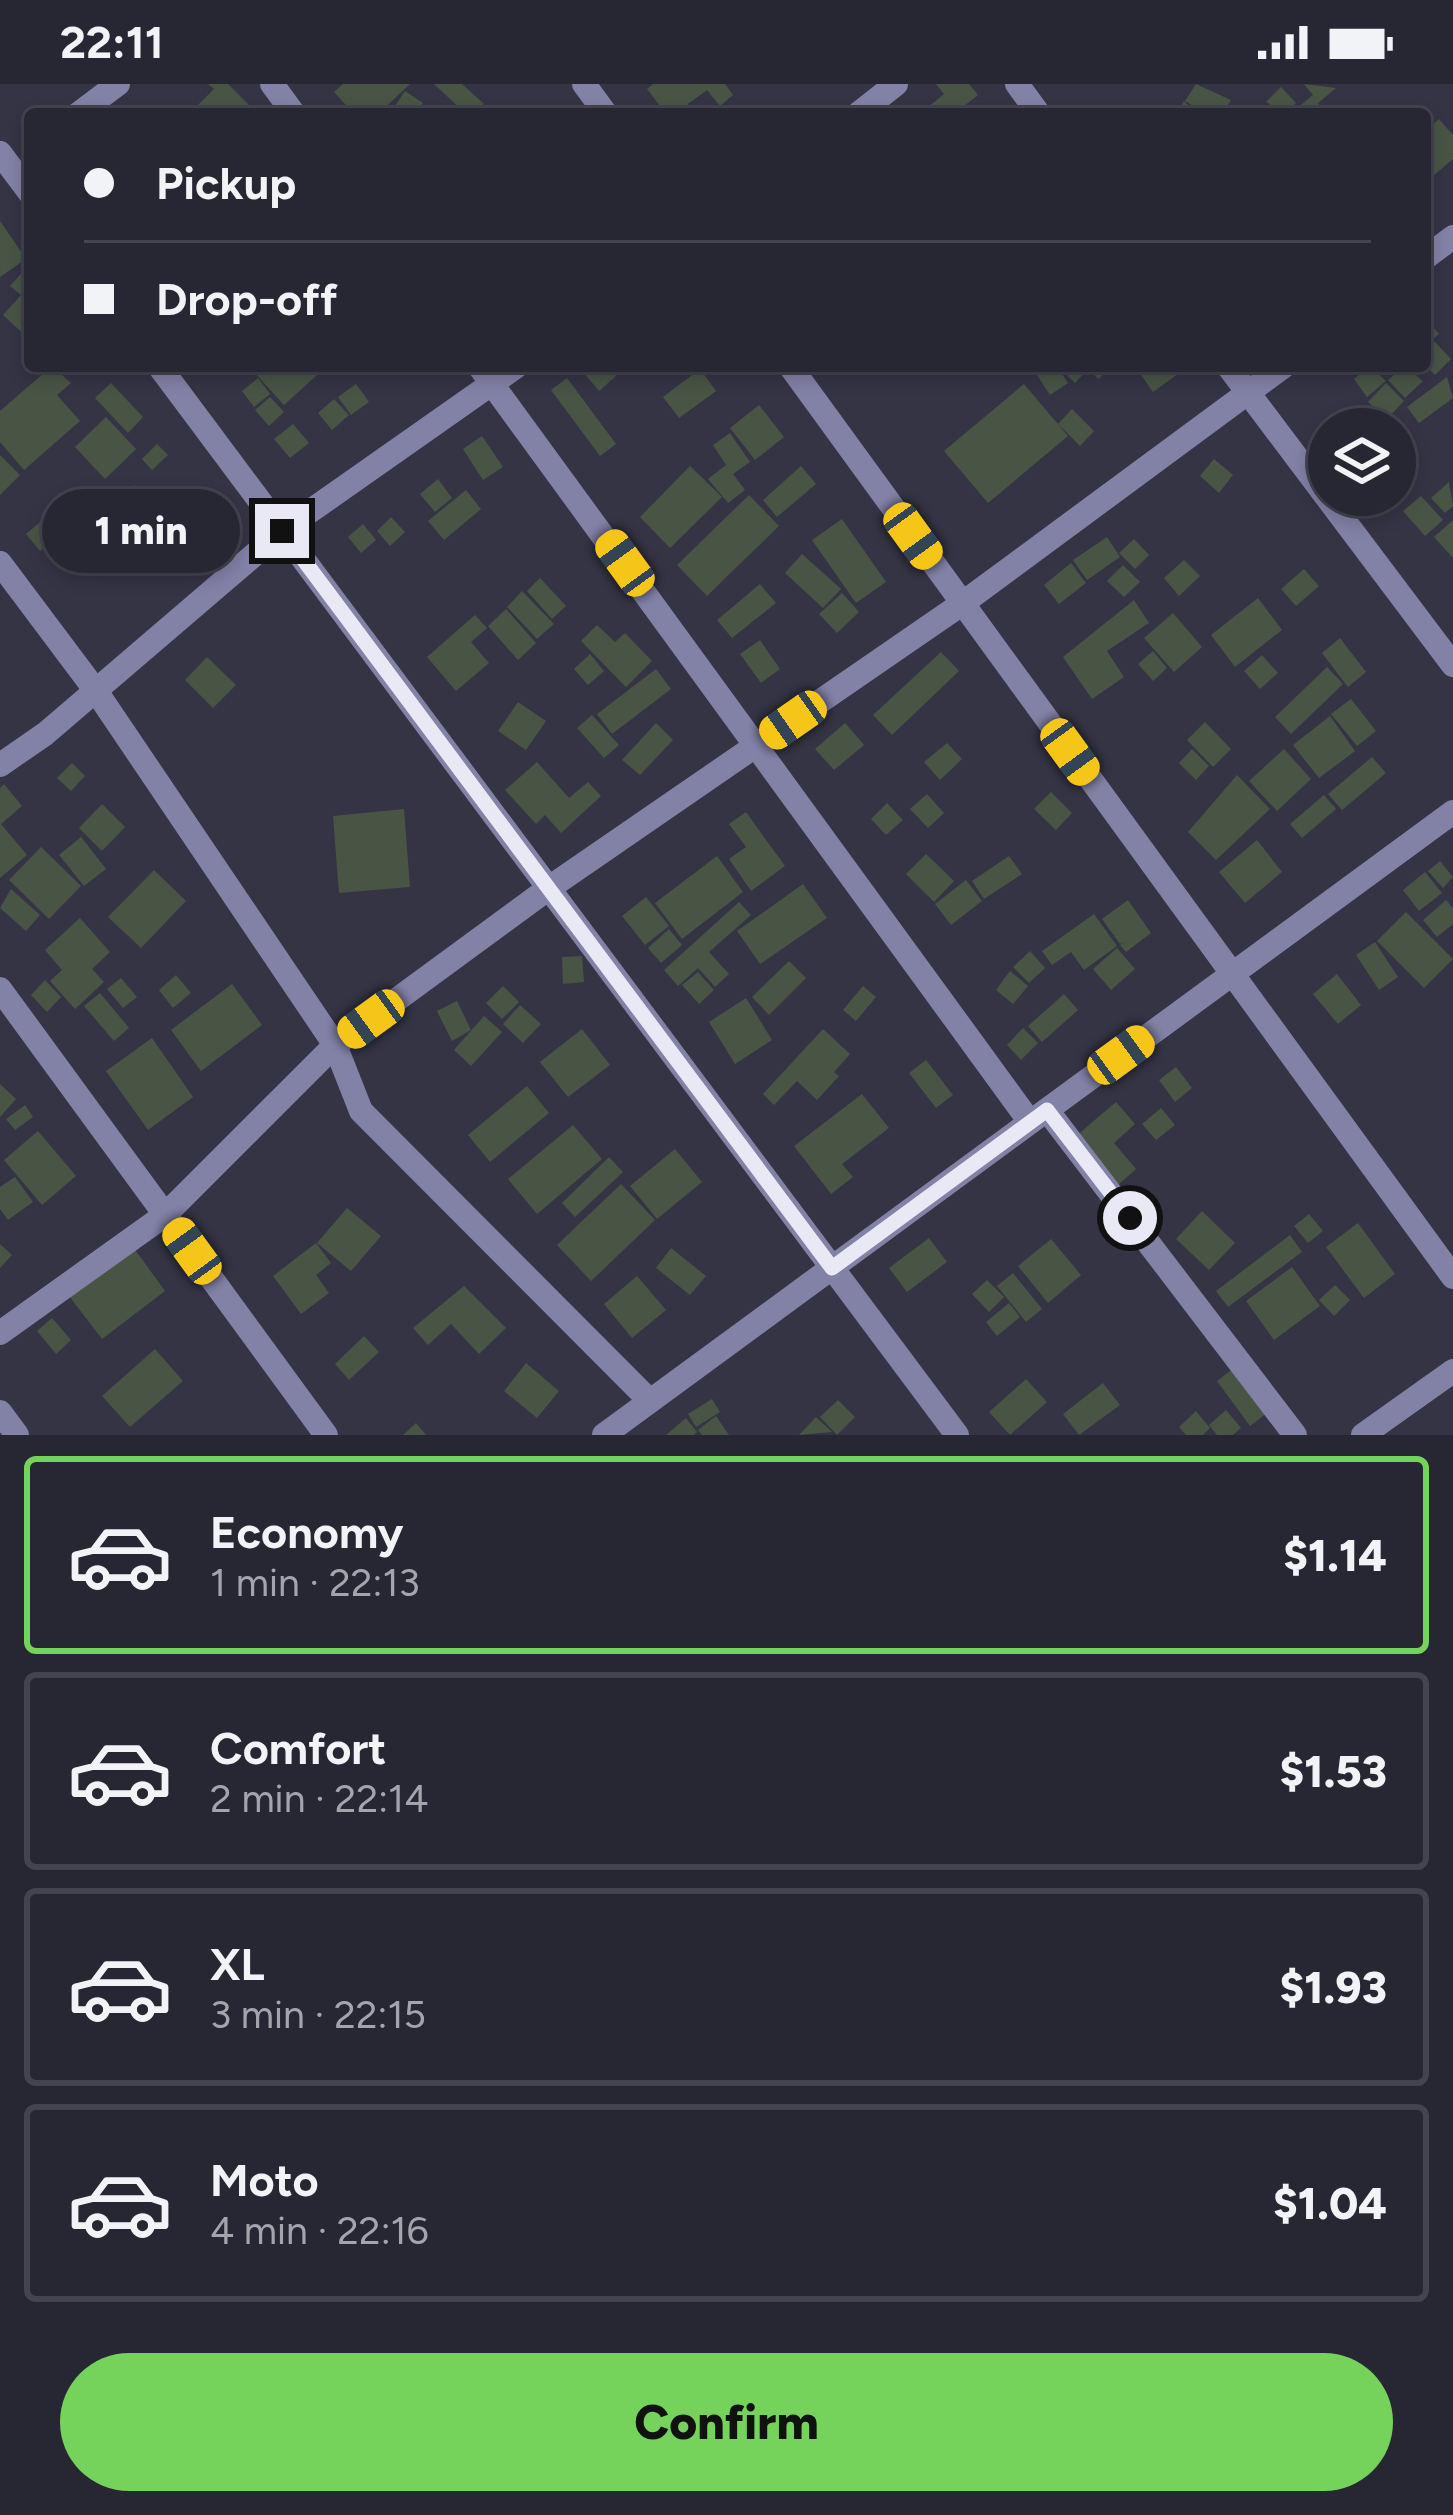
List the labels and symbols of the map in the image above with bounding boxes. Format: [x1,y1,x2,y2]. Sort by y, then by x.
callout: 1 min [42,489,240,573]
car [877,496,949,576]
route end [255,504,309,558]
car [589,523,661,603]
car [753,685,833,755]
car [1034,712,1106,792]
car [331,983,411,1055]
car [1081,1019,1161,1091]
route start [1103,1191,1157,1245]
car [156,1211,228,1291]

